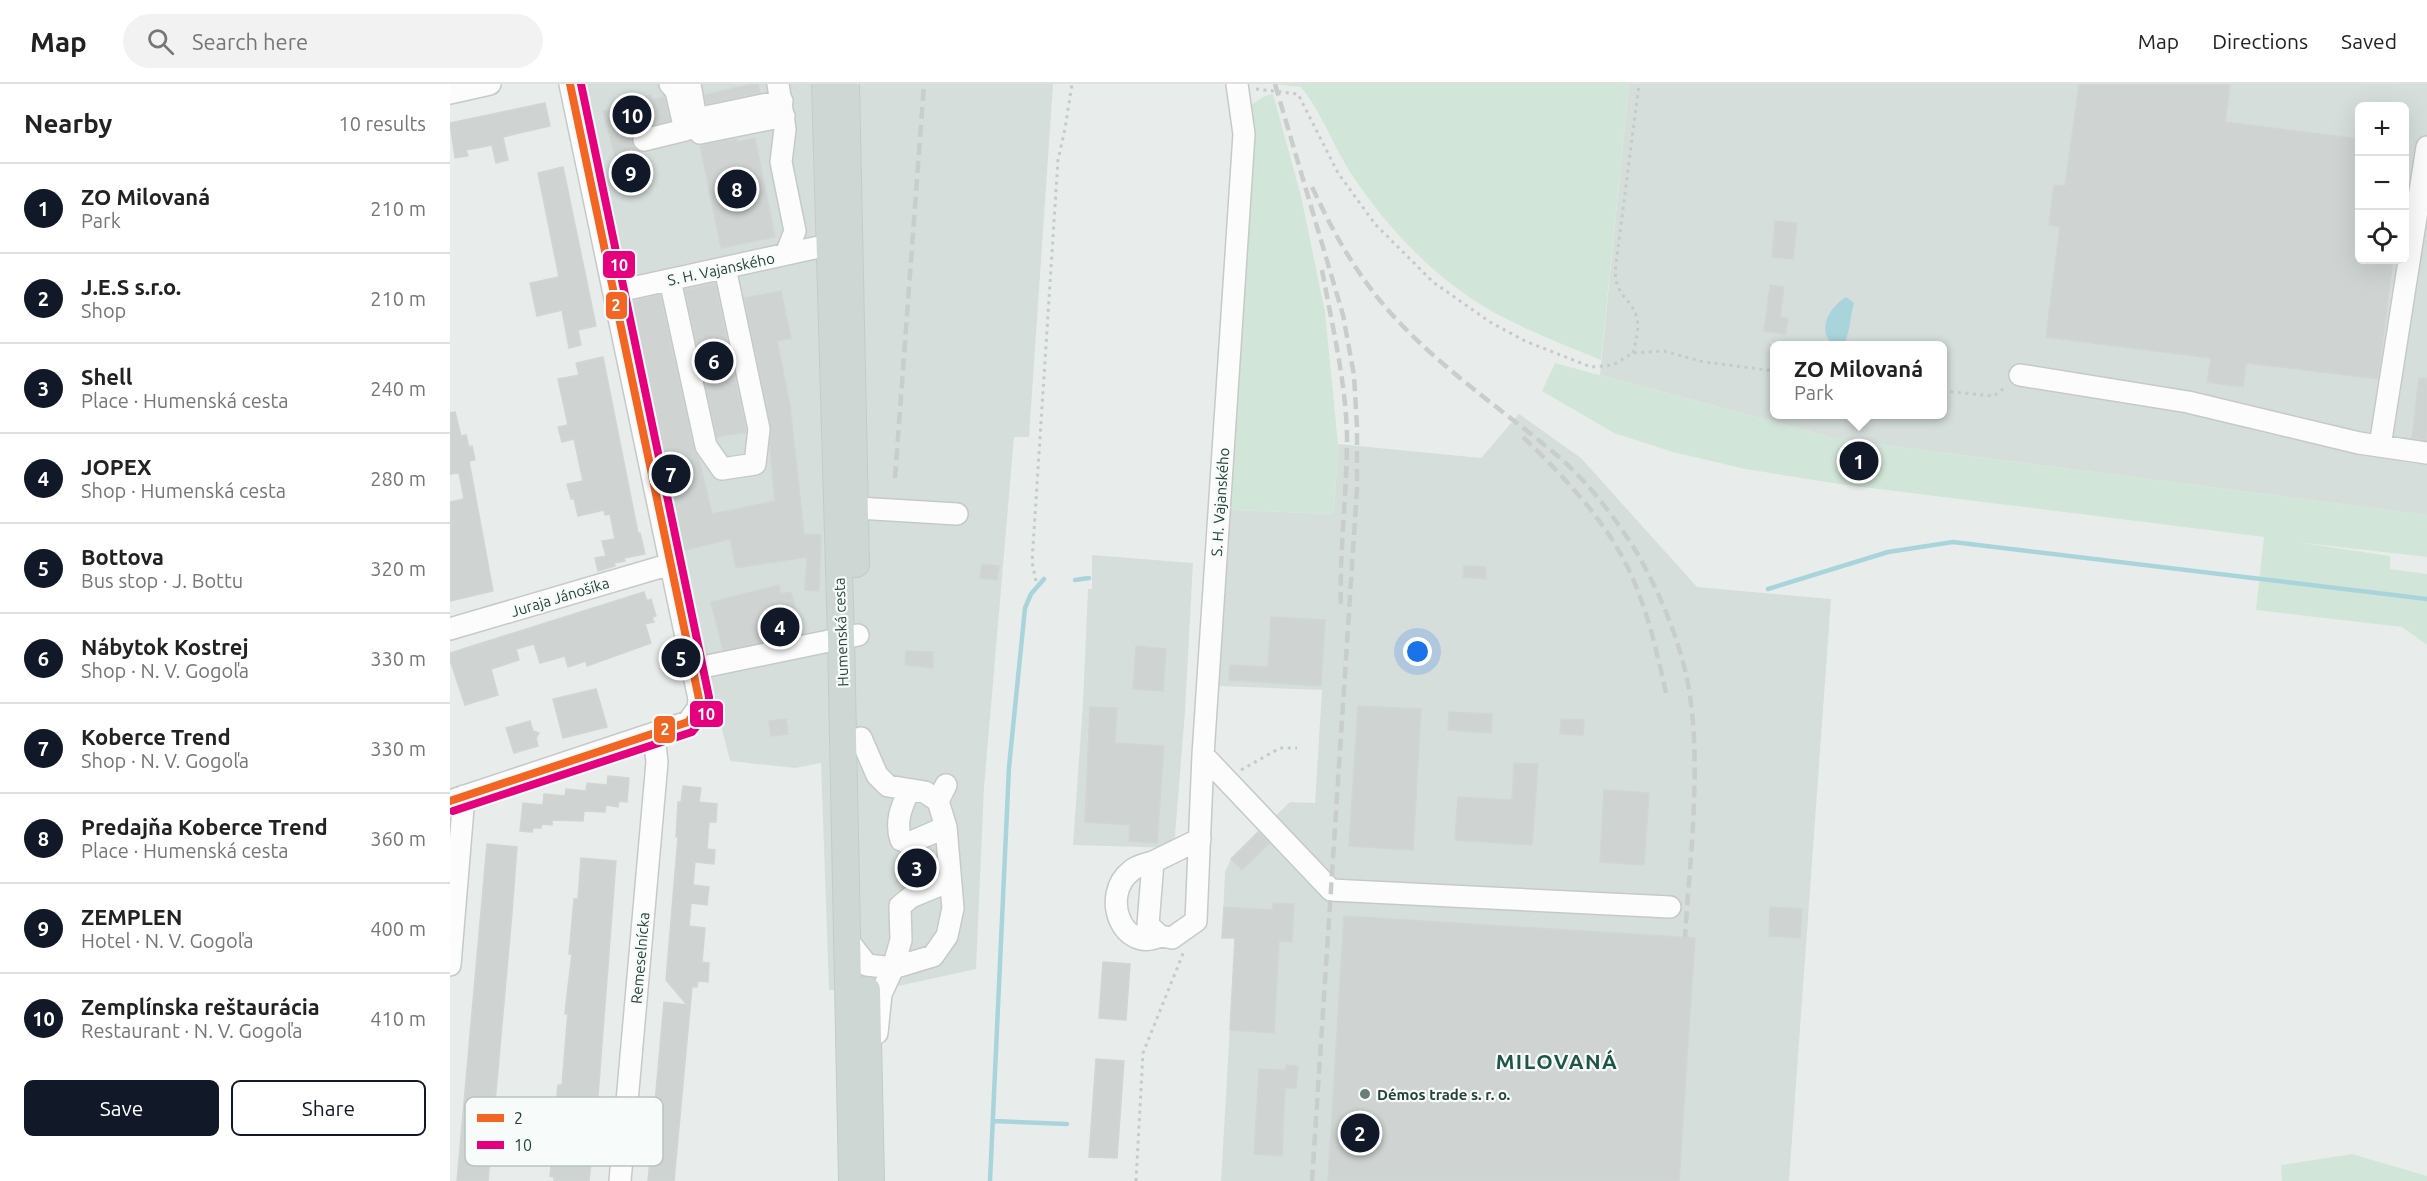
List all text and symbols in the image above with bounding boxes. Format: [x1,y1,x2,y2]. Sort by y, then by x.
search box [123,14,543,68]
icon: search [144,25,177,58]
text: Map [30,26,87,57]
text: Search here [192,29,308,54]
text: Map [2138,29,2179,53]
text: Directions [2212,29,2308,53]
text: Saved [2341,29,2397,53]
pin: 10 [612,93,651,138]
map controls [2355,102,2409,264]
button: + [2355,102,2409,156]
text: Nearby [24,109,112,138]
text: 10 results [338,112,426,135]
pin: 9 [612,150,651,196]
button: − [2355,156,2409,210]
pin: 8 [718,166,756,212]
text: ZO Milovaná [81,184,210,209]
text: 1 [38,197,49,220]
text: 210 m [370,197,426,220]
text: Park [81,209,121,232]
button: locate [2355,210,2409,264]
street label: S. H. Vajanského [666,249,776,289]
line badge: 10 [602,250,636,279]
text: 10 [610,256,628,274]
text: J.E.S s.r.o. [81,274,181,299]
text: 2 [38,287,49,310]
text: 210 m [370,287,426,310]
line badge: 2 [605,291,628,320]
text: 2 [611,296,621,314]
text: Shop [81,299,126,322]
pin: 6 [694,338,734,384]
popup [1770,341,1947,419]
text: ZO Milovaná [1794,356,1923,381]
text: Shell [81,364,132,389]
text: 3 [38,377,49,400]
text: 240 m [370,377,426,400]
text: Park [1794,381,1834,404]
text: Place · Humenská cesta [81,389,289,412]
pin: 1 [1840,438,1878,484]
street label: S. H. Vajanského [1208,447,1232,557]
pin: 7 [652,452,690,496]
text: JOPEX [81,454,152,479]
text: 4 [38,467,49,490]
text: 280 m [370,467,426,490]
text: Shop · Humenská cesta [81,479,286,502]
text: Bottova [81,544,164,569]
text: 5 [38,557,49,580]
text: 320 m [370,557,426,580]
text: Bus stop · J. Bottu [81,569,243,592]
street label: Juraja Jánošíka [509,574,611,620]
street label: Humenská cesta [831,577,851,687]
pin: 4 [760,604,800,650]
text: Nábytok Kostrej [81,634,249,659]
pin: 5 [662,636,700,680]
your location [1403,637,1432,666]
text: 6 [38,647,49,670]
text: 330 m [370,647,426,670]
text: Shop · N. V. Gogoľa [81,659,249,682]
line badge: 10 [689,700,724,728]
text: 10 [697,705,715,723]
line badge: 2 [653,715,676,744]
text: 2 [660,720,670,738]
text: Koberce Trend [81,724,231,749]
text: 7 [38,737,49,760]
text: 330 m [370,737,426,760]
text: Shop · N. V. Gogoľa [81,749,249,772]
text: Predajňa Koberce Trend [81,814,328,839]
text: 8 [38,827,49,850]
text: 360 m [370,827,426,850]
text: Place · Humenská cesta [81,839,289,862]
pin: 3 [898,846,936,890]
text: ZEMPLEN [81,904,182,929]
street label: Remeselnícka [628,911,652,1005]
text: 9 [38,917,49,940]
text: 400 m [370,917,426,940]
text: Hotel · N. V. Gogoľa [81,929,254,952]
text: Zemplínska reštaurácia [81,994,320,1019]
text: 10 [32,1007,55,1030]
text: 410 m [370,1007,426,1030]
text: Restaurant · N. V. Gogoľa [81,1019,303,1042]
district label: MILOVANÁ [1496,1049,1618,1073]
button: Save [24,1080,219,1136]
button: Share [231,1080,426,1136]
place label: Démos trade s. r. o. [1377,1086,1511,1103]
marker: Démos trade s. r. o. [1358,1087,1372,1101]
legend [465,1097,663,1166]
text: 2 [514,1109,523,1127]
pin: 2 [1340,1110,1380,1156]
text: 10 [514,1136,532,1154]

